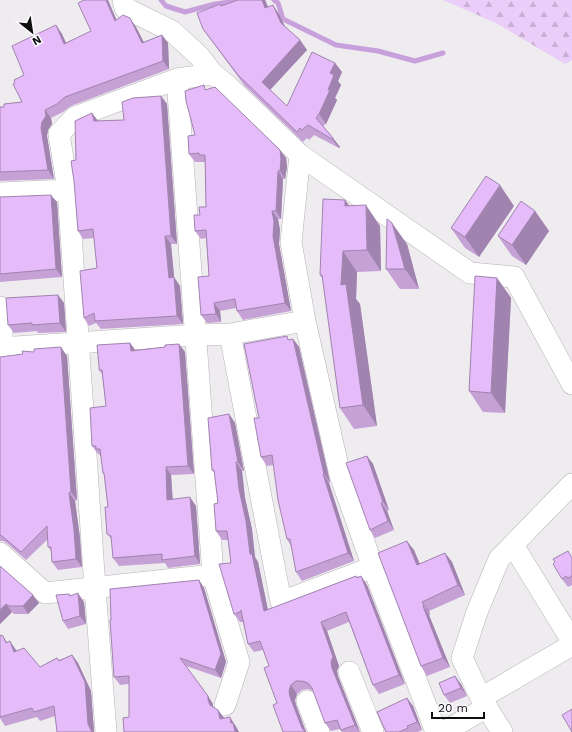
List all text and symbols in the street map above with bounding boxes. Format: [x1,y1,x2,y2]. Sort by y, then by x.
north arrow [12,12,52,52]
text: N [30,33,44,48]
scale bar [432,694,484,720]
text: 20 m [438,701,468,715]

